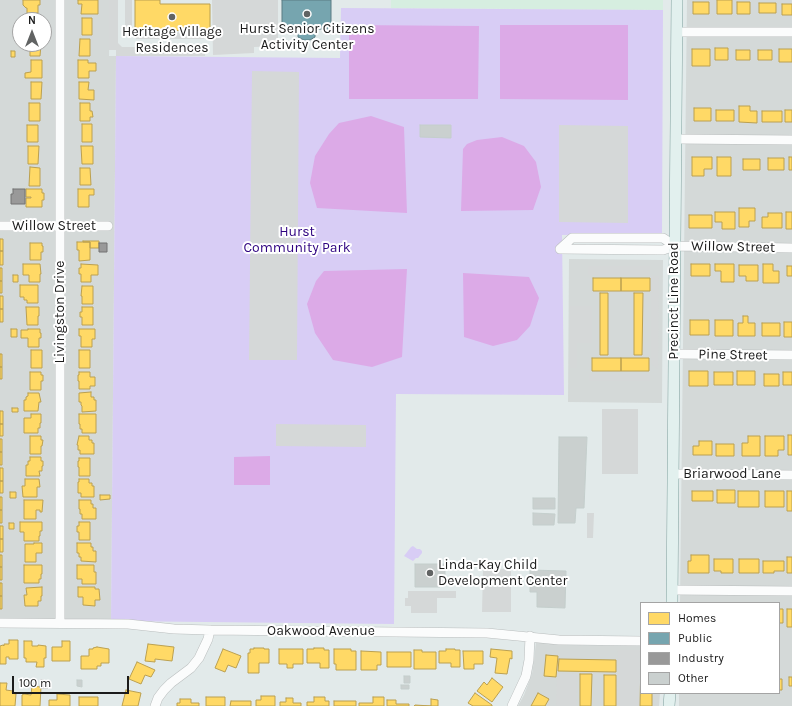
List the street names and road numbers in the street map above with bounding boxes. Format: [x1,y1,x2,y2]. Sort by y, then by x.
street label: Willow Street [12,218,96,234]
street label: Willow Street [691,238,775,256]
street label: Precinct Line Road [666,242,682,360]
street label: Livingston Drive [52,260,68,364]
street label: Pine Street [698,346,768,364]
street label: Briarwood Lane [683,466,781,482]
street label: Oakwood Avenue [267,623,375,639]

